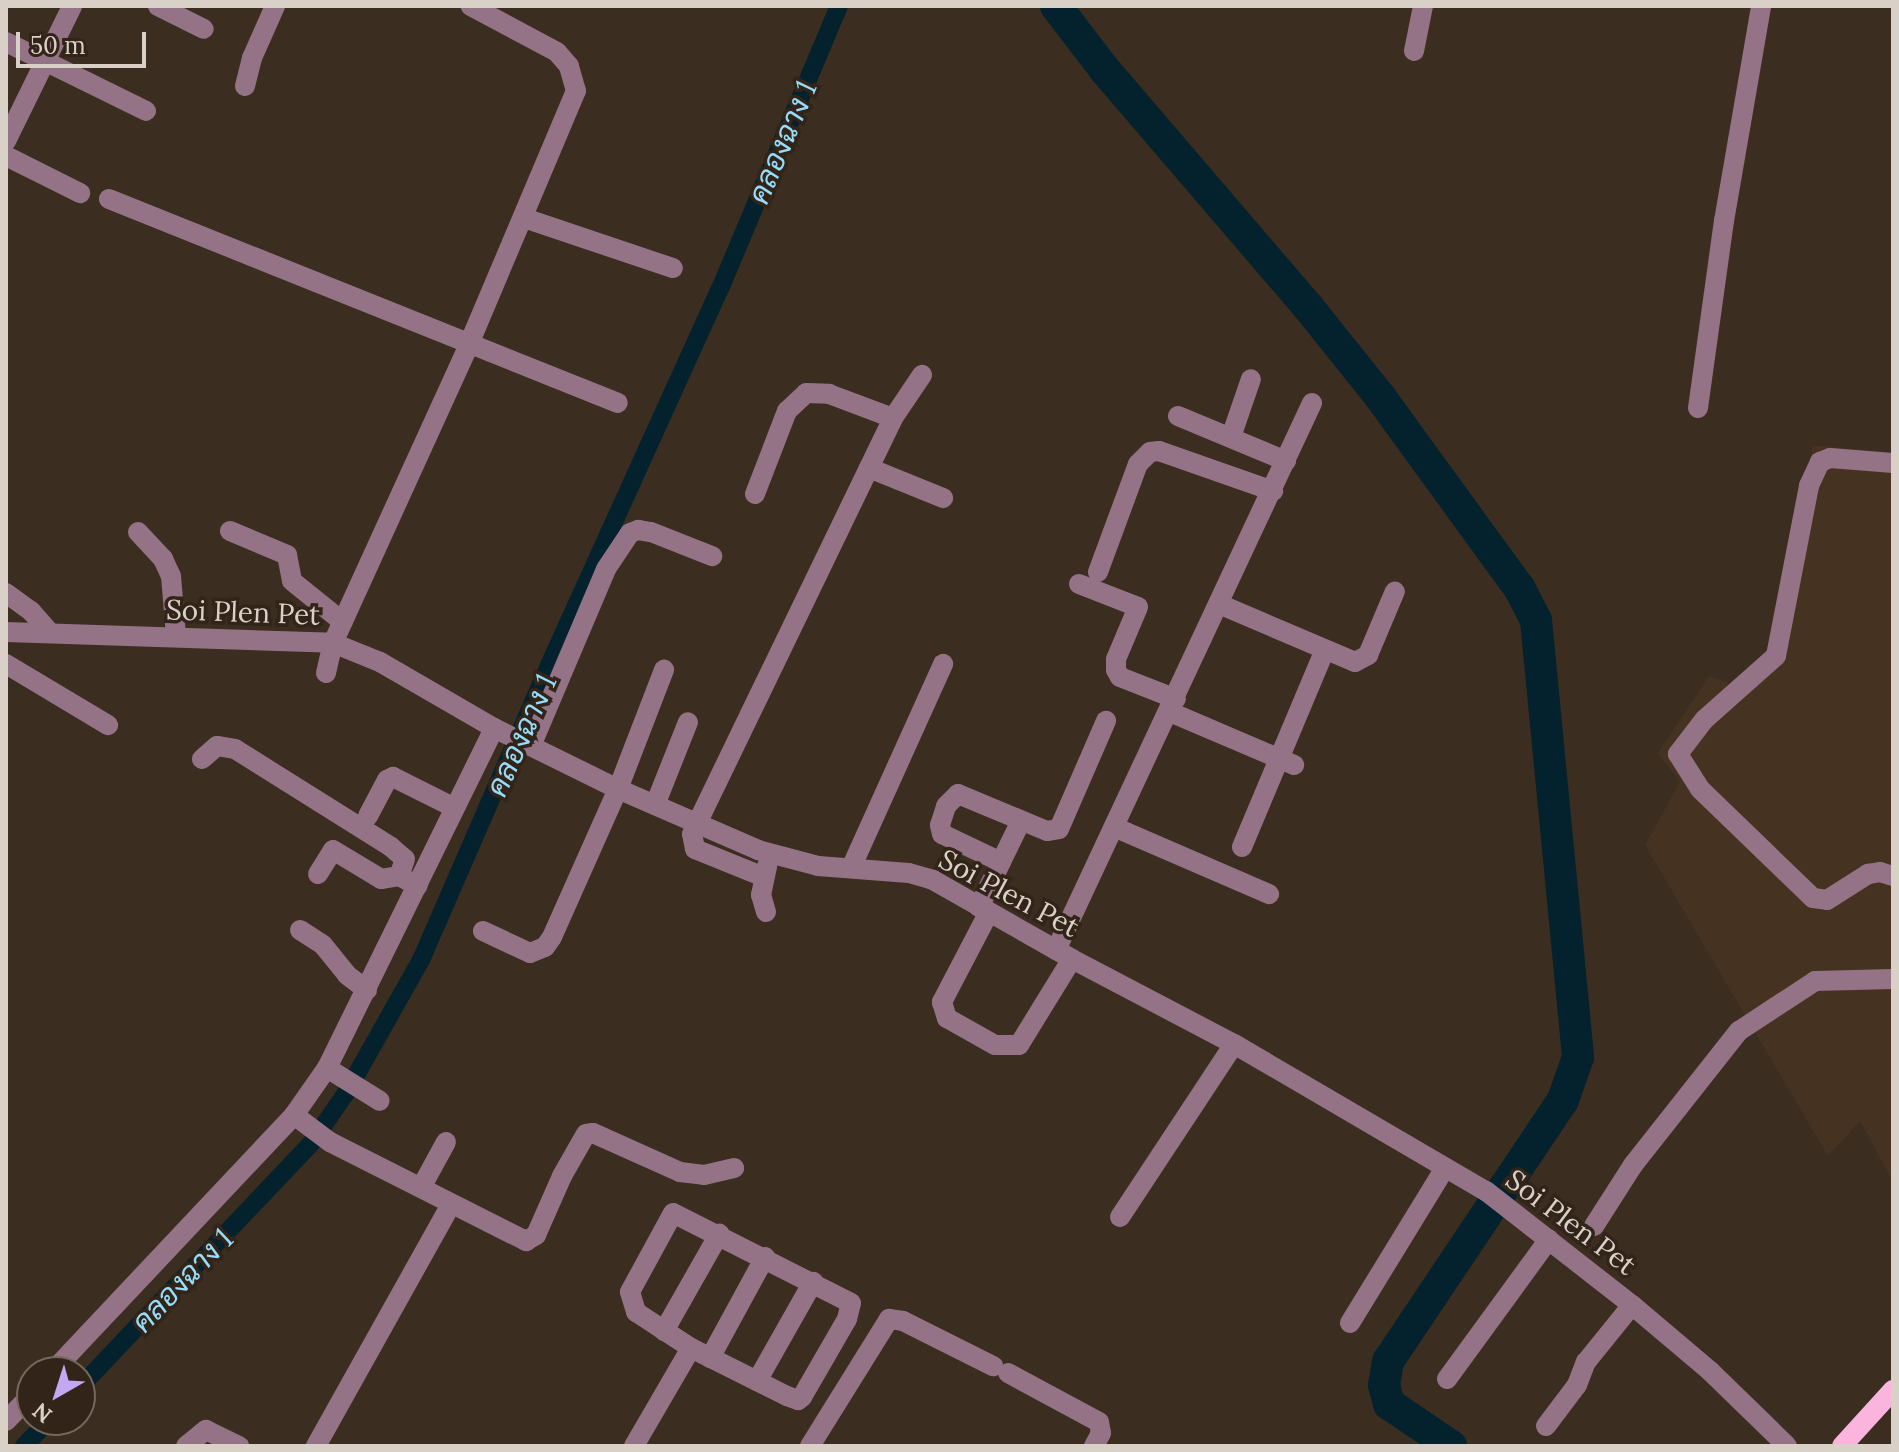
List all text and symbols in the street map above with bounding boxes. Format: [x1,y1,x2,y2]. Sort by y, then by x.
scale bar [20,16,150,66]
text: 50 m [30,30,86,61]
water label: คลองฉาง 1 [740,75,824,209]
street label: Soi Plen Pet [165,593,321,631]
water label: คลองฉาง 1 [478,668,564,802]
street label: Soi Plen Pet [933,842,1085,944]
street label: Soi Plen Pet [1499,1162,1643,1282]
water label: คลองฉาง 1 [124,1221,240,1339]
north arrow [16,1356,96,1436]
text: N [27,1397,58,1429]

